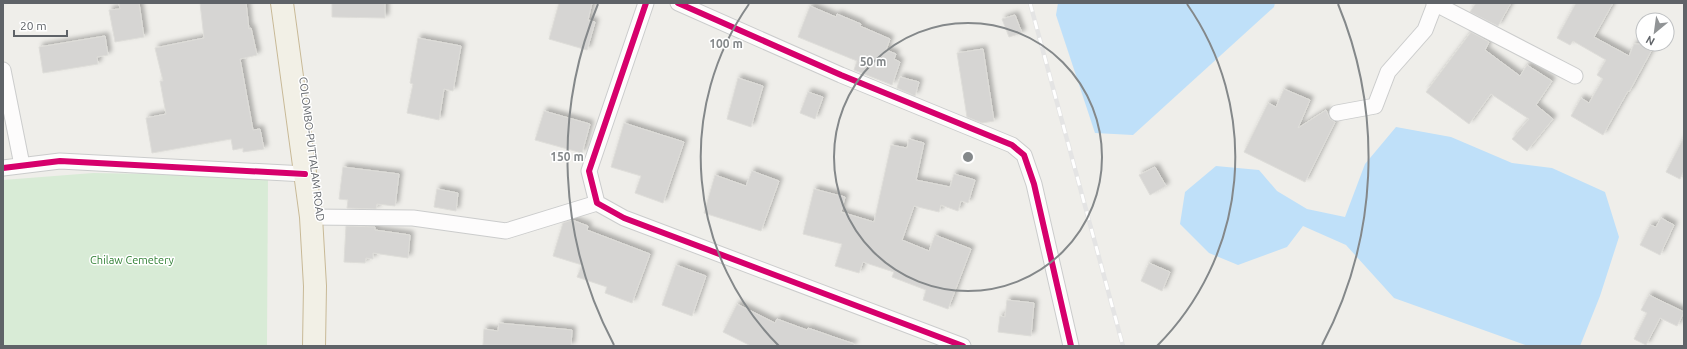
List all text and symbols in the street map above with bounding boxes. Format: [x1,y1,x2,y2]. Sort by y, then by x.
scale bar [14,12,67,38]
north arrow [1635,12,1675,52]
text: 20 m [20,19,47,32]
text: N [1644,34,1657,48]
text: 100 m [709,37,743,50]
text: 50 m [860,55,886,68]
street label: COLOMBO-PUTTALAM ROAD [297,76,327,222]
text: 150 m [550,150,584,163]
centre of rings [961,150,975,164]
park label: Chilaw Cemetery [90,254,175,266]

